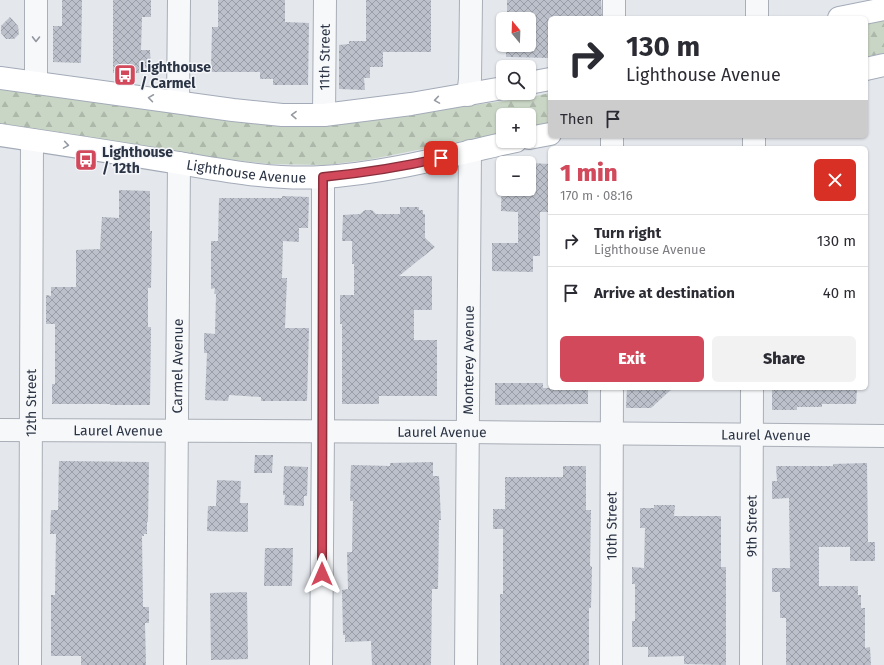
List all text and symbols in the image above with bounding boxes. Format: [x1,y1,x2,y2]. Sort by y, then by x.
north arrow [496,12,536,52]
map controls [496,12,536,196]
street label: 11th Street [316,23,333,91]
text: 130 m [626,30,700,63]
icon: right [560,32,612,84]
one-way arrow [32,36,40,42]
place label: Lighthouse / Carmel [140,59,211,92]
button: search [496,60,536,100]
bus stop icon: Lighthouse / Carmel [112,62,138,88]
text: Lighthouse Avenue [626,64,781,86]
one-way arrow [148,94,154,103]
one-way arrow [434,95,440,104]
button: + [496,108,536,148]
icon: arrive [602,108,624,130]
text: Then [560,110,594,128]
one-way arrow [291,111,297,120]
one-way arrow [63,140,69,149]
pin [424,141,458,175]
place label: Lighthouse / 12th [102,144,173,177]
bus stop icon: Lighthouse / 12th [73,147,99,173]
icon: arrive [430,147,452,169]
street label: Lighthouse Avenue [185,156,306,186]
button: − [496,156,536,196]
text: 1 min [560,159,618,187]
button: close [814,159,856,201]
text: 170 m · 08:16 [560,188,633,203]
text: Turn right [594,224,661,242]
icon: right [560,230,582,252]
text: 130 m [817,232,856,250]
text: Lighthouse Avenue [594,242,706,257]
icon: arrive [560,282,582,304]
text: Arrive at destination [594,284,735,302]
text: 40 m [823,284,856,302]
street label: Monterey Avenue [459,305,477,415]
street label: Carmel Avenue [169,319,186,413]
button: Exit [560,336,704,382]
button: Share [712,336,856,382]
street label: 12th Street [22,368,40,437]
street label: Laurel Avenue [73,422,163,439]
street label: Laurel Avenue [397,423,487,441]
street label: Laurel Avenue [721,426,811,444]
street label: 10th Street [603,491,620,560]
street label: 9th Street [743,494,760,557]
position arrow [301,553,343,595]

